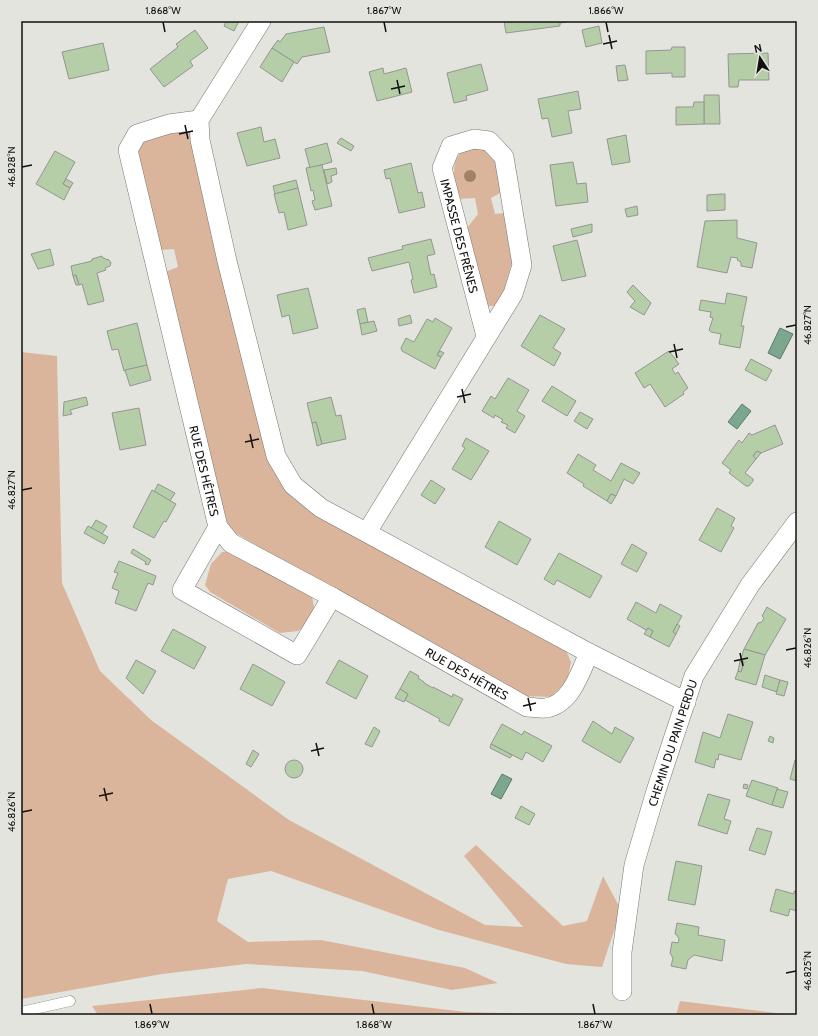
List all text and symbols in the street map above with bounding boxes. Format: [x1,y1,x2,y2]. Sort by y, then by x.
text: 1.868°W [145,4,181,17]
text: 1.867°W [367,4,402,17]
text: 1.866°W [588,4,624,17]
north arrow [740,38,780,78]
text: N [753,41,763,56]
text: 46.828°N [5,147,18,187]
street label: IMPASSE DES FRÊNES [438,177,482,294]
text: 46.827°N [801,305,814,345]
street label: RUE DES HÊTRES [187,424,223,518]
text: 46.827°N [5,470,18,510]
text: 46.826°N [801,628,814,668]
street label: RUE DES HÊTRES [423,644,511,703]
street label: CHEMIN DU PAIN PERDU [644,677,700,808]
text: 46.826°N [5,792,18,832]
text: 46.825°N [801,951,814,991]
text: 1.869°W [134,1018,170,1031]
text: 1.868°W [356,1018,392,1031]
text: 1.867°W [578,1018,613,1031]

